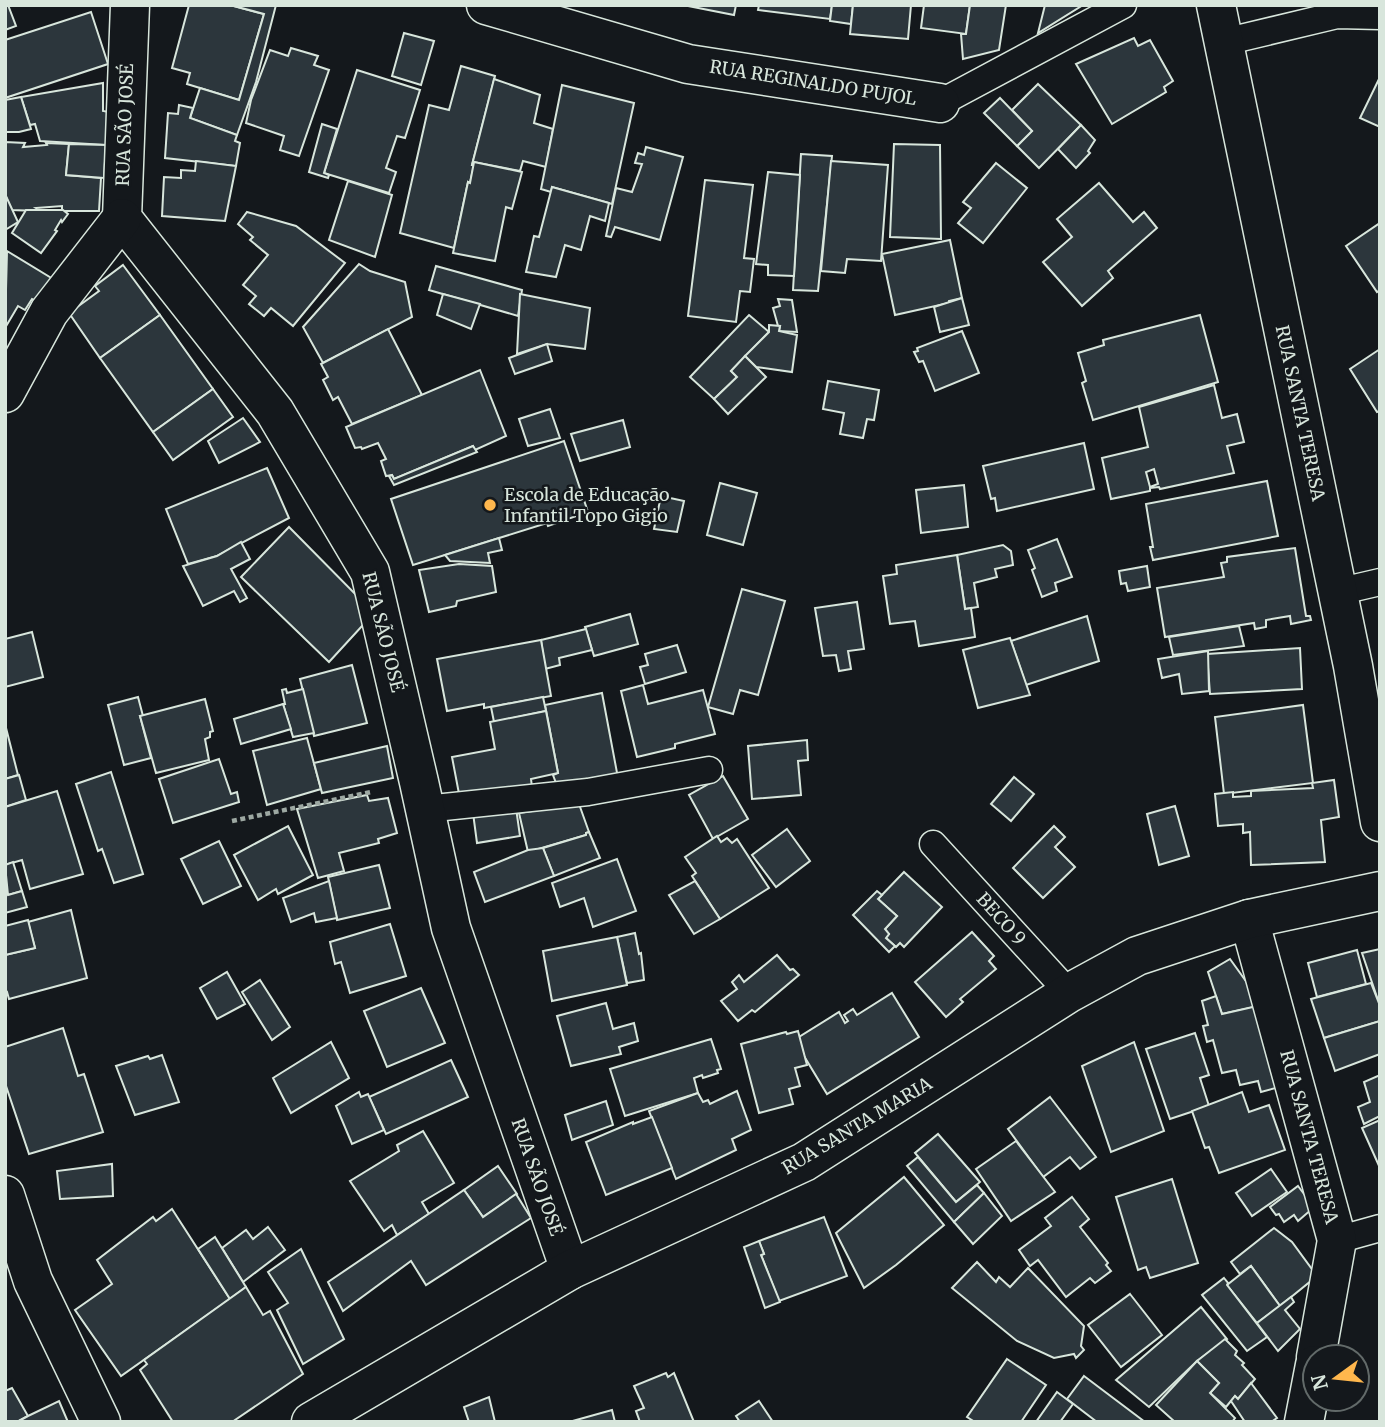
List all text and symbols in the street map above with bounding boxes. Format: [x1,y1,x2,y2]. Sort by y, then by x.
street label: RUA REGINALDO PUJOL [708,55,918,110]
street label: RUA SÃO JOSÉ [111,63,138,187]
street label: RUA SANTA TERESA [1271,323,1330,503]
place label: Escola de Educação Infantil Topo Gigio [504,483,670,527]
marker: Escola de Educação Infantil Topo Gigio [482,497,498,513]
street label: RUA SÃO JOSÉ [357,569,410,695]
street label: BECO 9 [972,888,1031,950]
street label: RUA SANTA TERESA [1275,1047,1344,1227]
street label: RUA SANTA MARIA [778,1072,936,1179]
street label: RUA SÃO JOSÉ [507,1115,569,1239]
north arrow [1301,1343,1371,1413]
text: N [1306,1372,1333,1393]

